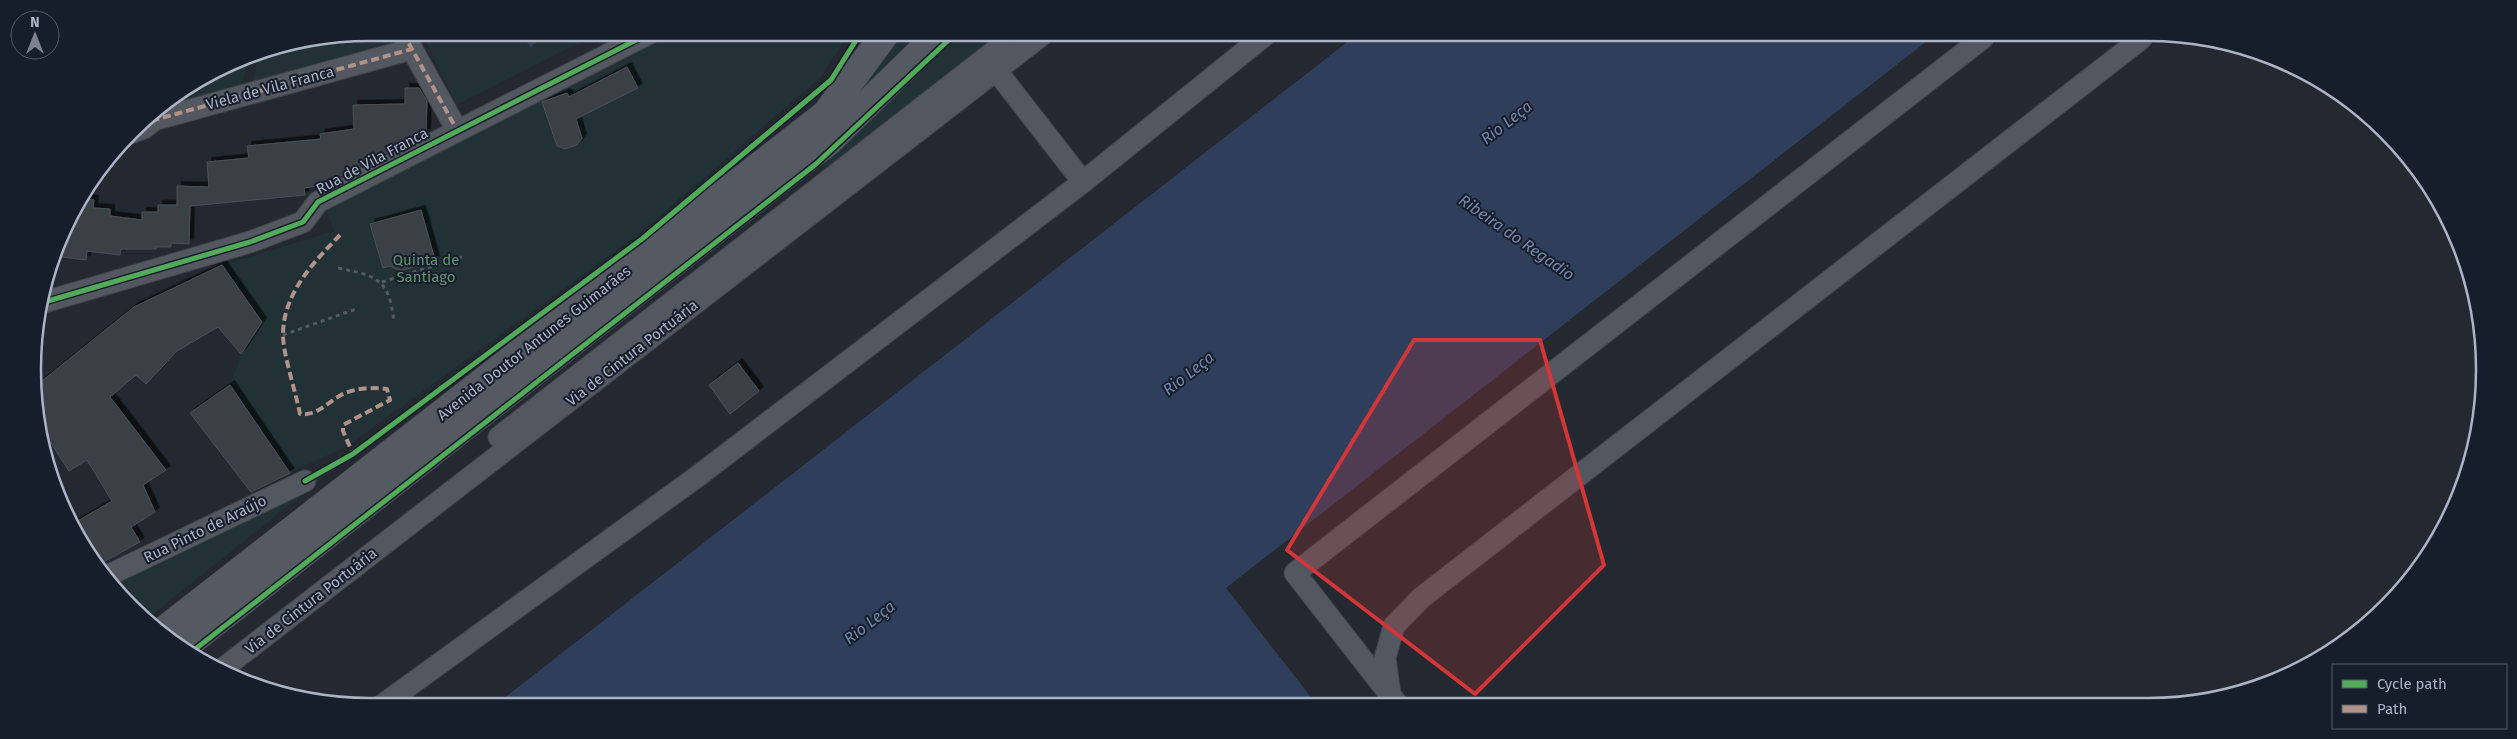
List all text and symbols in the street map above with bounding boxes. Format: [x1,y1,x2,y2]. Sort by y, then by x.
north arrow [10,10,60,60]
text: N [30,14,40,31]
street label: Viela de Vila Franca [204,62,336,114]
water label: Rio Leça [1477,97,1536,149]
street label: Rua de Vila Franca [313,124,431,198]
water label: Ribeira do Regadio [1455,190,1578,284]
park label: Quinta de Santiago [393,251,459,286]
street label: Avenida Doutor Antunes Guimarães [434,262,634,424]
street label: Via de Cintura Portuária [563,296,701,410]
water label: Rio Leça [1159,348,1218,400]
street label: Rua Pinto de Araújo [141,491,269,567]
street label: Via de Cintura Portuária [242,544,380,658]
water label: Rio Leça [840,597,899,649]
legend [2332,664,2507,729]
text: Cycle path [2377,675,2447,693]
text: Path [2377,700,2407,718]

